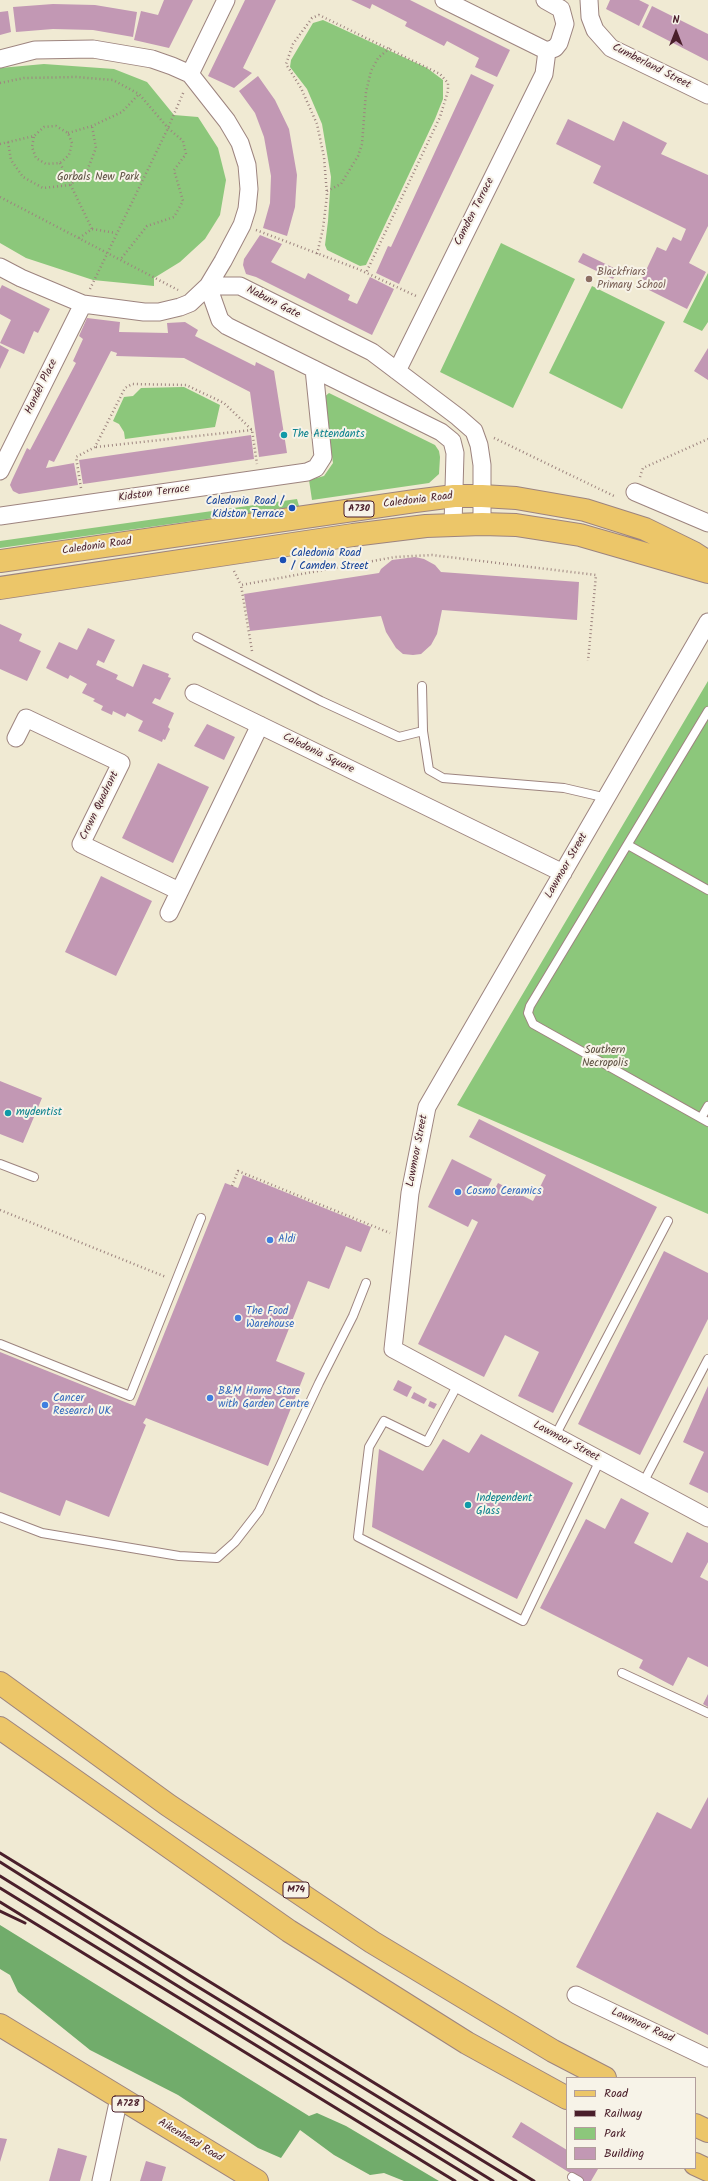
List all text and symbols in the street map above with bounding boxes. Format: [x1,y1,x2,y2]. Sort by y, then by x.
text: N [673,11,679,29]
north arrow [656,12,696,52]
street label: Cumberland Street [609,41,693,93]
park label: Gorbals New Park [57,171,139,185]
street label: Camden Terrace [452,176,498,248]
place label: Blackfriars Primary School [597,266,666,292]
marker: Blackfriars Primary School [584,274,594,284]
street label: Naburn Gate [244,284,302,322]
street label: Handel Place [23,357,61,417]
place label: The Attendants [292,428,365,442]
marker: The Attendants [279,430,289,440]
street label: Kidston Terrace [117,482,191,506]
street label: Caledonia Road [382,490,454,512]
place label: Caledonia Road / Kidston Terrace [206,495,284,521]
road number: A730 [344,501,374,517]
marker: Caledonia Road / Kidston Terrace [287,503,297,513]
street label: Caledonia Road [61,536,133,558]
place label: Caledonia Road / Camden Street [291,547,368,573]
marker: Caledonia Road / Camden Street [278,555,288,565]
street label: Caledonia Square [280,731,356,777]
street label: Crown Quadrant [78,769,122,843]
street label: Lawmoor Street [543,831,591,901]
park label: Southern Necropolis [582,1044,628,1070]
place label: mydentist [16,1106,62,1120]
marker: mydentist [3,1108,13,1118]
street label: Lawmoor Street [405,1114,431,1188]
place label: Cosmo Ceramics [466,1185,542,1199]
marker: Cosmo Ceramics [453,1187,463,1197]
place label: Aldi [278,1233,295,1247]
marker: Aldi [265,1235,275,1245]
place label: The Food Warehouse [246,1305,294,1331]
marker: The Food Warehouse [233,1313,243,1323]
place label: B&M Home Store with Garden Centre [218,1385,309,1411]
place label: Cancer Research UK [53,1392,111,1418]
marker: B&M Home Store with Garden Centre [205,1393,215,1403]
marker: Cancer Research UK [40,1400,50,1410]
street label: Lawmoor Street [531,1419,601,1465]
place label: Independent Glass [476,1492,532,1518]
marker: Independent Glass [463,1500,473,1510]
road number: M74 [283,1882,309,1898]
street label: Lawmoor Road [609,2006,675,2046]
legend [566,2077,696,2169]
text: Road [604,2084,628,2103]
road number: A728 [112,2096,144,2112]
text: Railway [604,2104,642,2123]
street label: Aikenhead Road [155,2116,225,2166]
text: Park [604,2124,626,2143]
text: Building [604,2144,644,2163]

